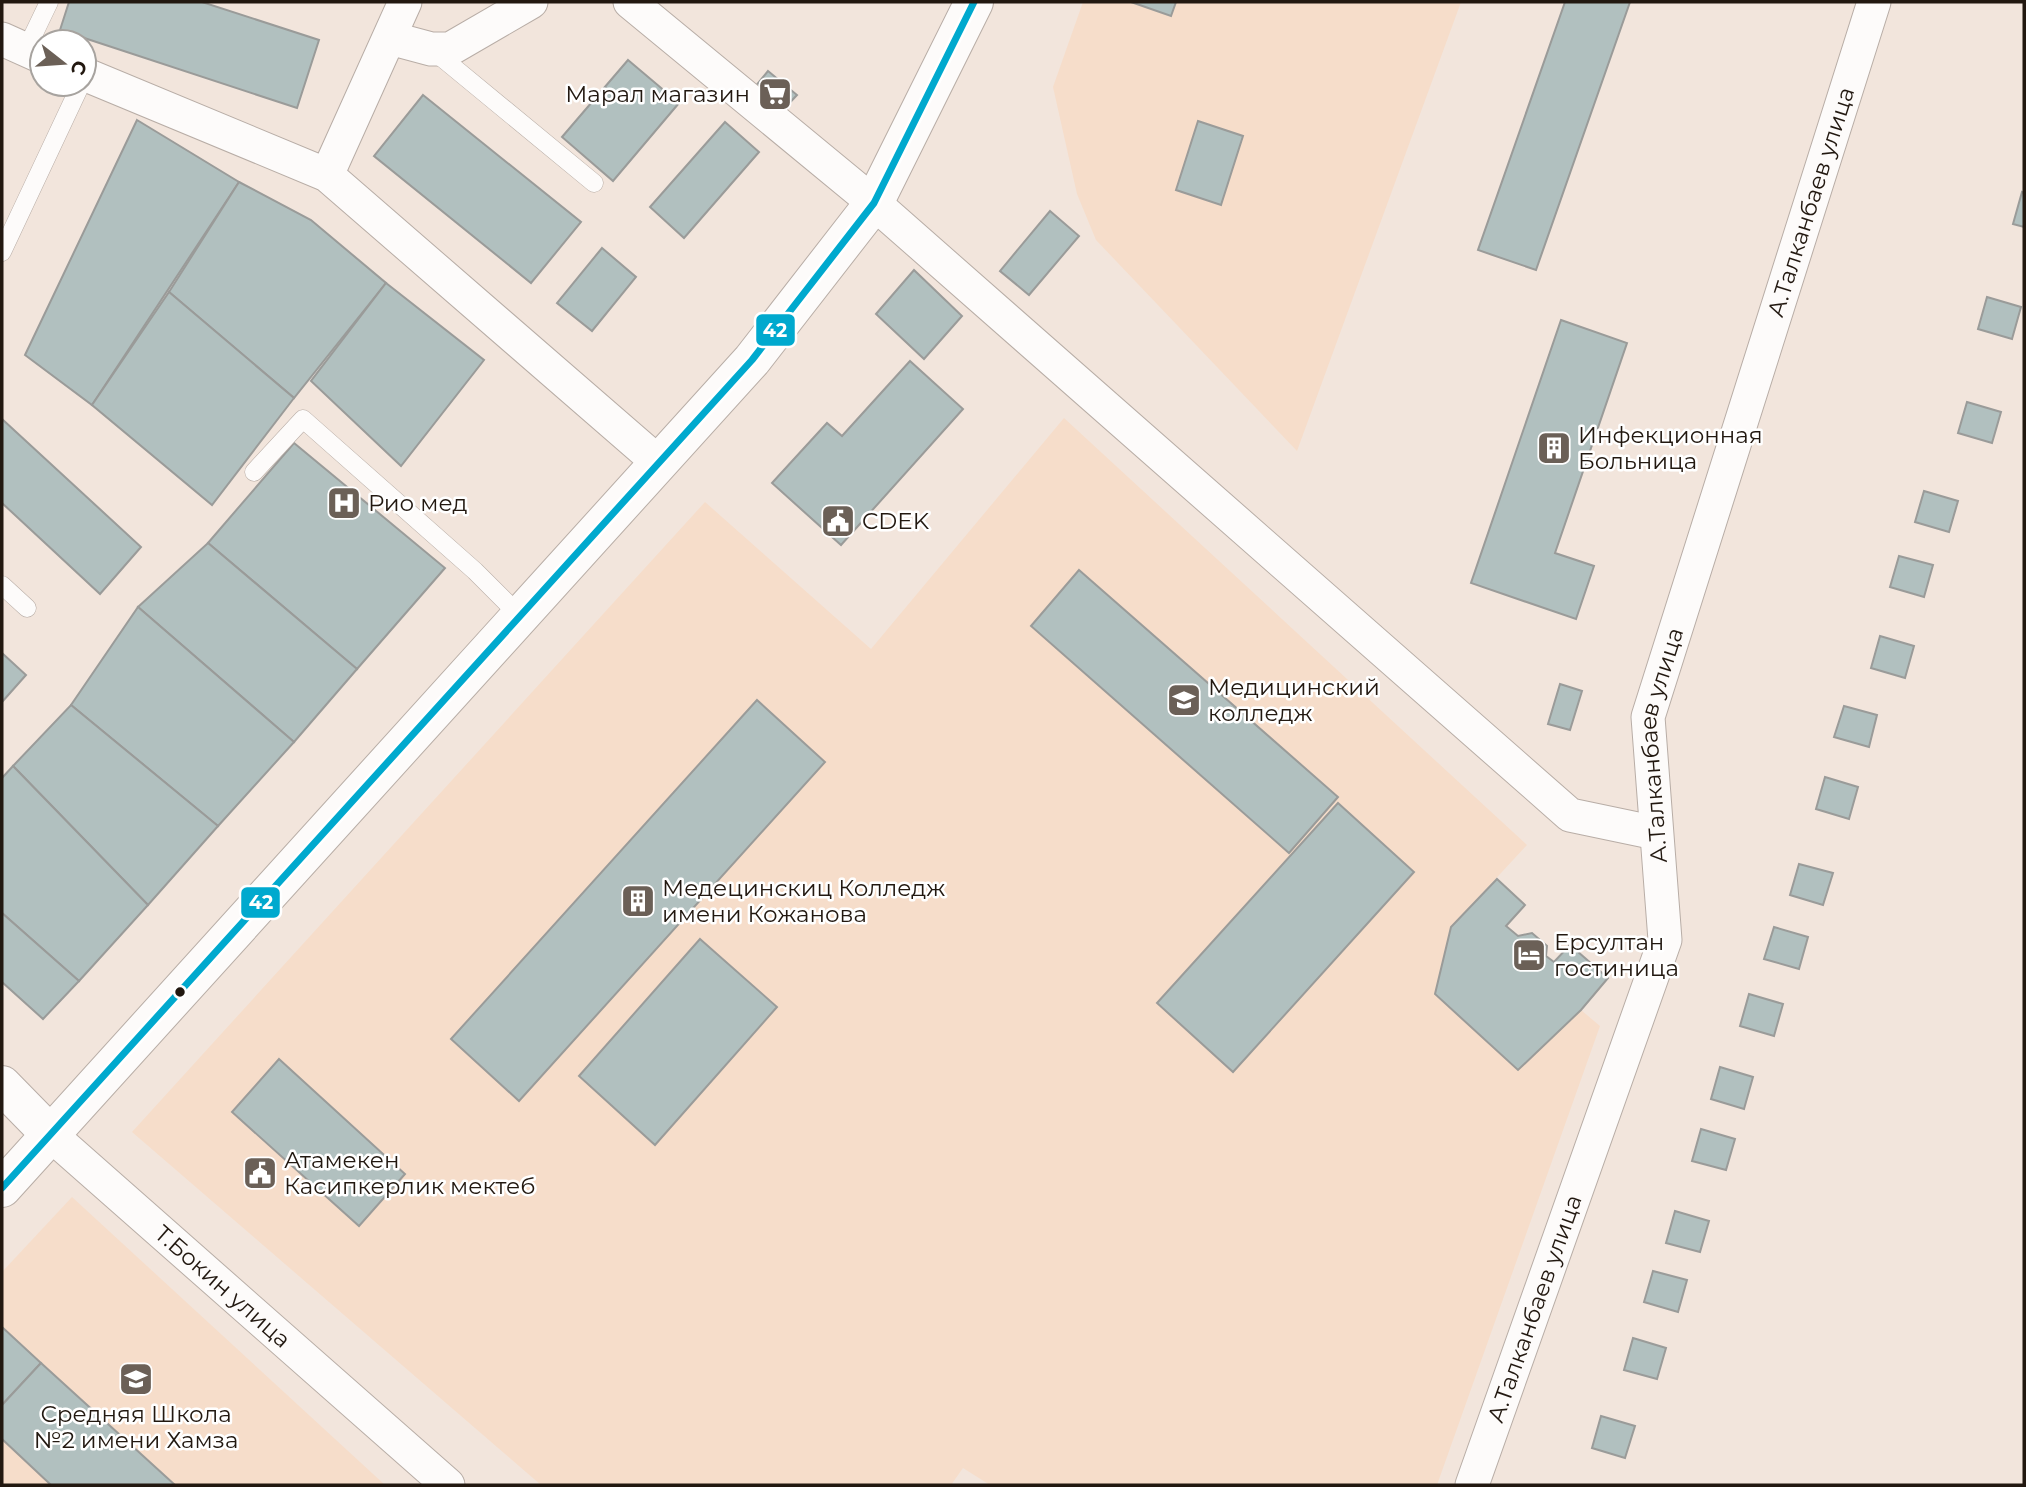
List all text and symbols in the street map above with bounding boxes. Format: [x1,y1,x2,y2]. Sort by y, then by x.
north arrow [28,28,98,98]
text: С [66,58,92,78]
supermarket icon: Марал магазин [756,75,794,113]
place label: Марал магазин [565,80,750,108]
street label: А.Талканбаев улица [1761,83,1860,320]
line badge: 42 [755,313,796,347]
text: 42 [763,319,787,342]
place label: Инфекционная Больница [1578,421,1763,475]
building icon: Инфекционная Больница [1535,429,1573,467]
hospital icon: Рио мед [325,484,363,522]
place label: Рио мед [368,489,467,517]
public building icon: CDEK [819,502,857,540]
place label: CDEK [862,507,930,535]
street label: А.Талканбаев улица [1634,624,1689,864]
place label: Медицинский колледж [1208,673,1380,727]
school or university icon: Медицинский колледж [1165,681,1203,719]
place label: Медецинскиц Колледж имени Кожанова [662,874,945,928]
building icon: Медецинскиц Колледж имени Кожанова [619,882,657,920]
line badge: 42 [240,886,281,919]
text: 42 [249,891,273,914]
place label: Ерсултан гостиница [1554,928,1679,982]
hotel icon: Ерсултан гостиница [1510,936,1548,974]
unlabelled marker [173,985,187,999]
place label: Атамекен Касипкерлик мектеб [284,1146,535,1200]
public building icon: Атамекен Касипкерлик мектеб [241,1154,279,1192]
street label: А.Талканбаев улица [1481,1191,1588,1426]
street label: Т.Бокин улица [149,1219,296,1354]
school or university icon: Средняя Школа №2 имени Хамза [117,1360,155,1398]
place label: Средняя Школа №2 имени Хамза [34,1400,238,1454]

